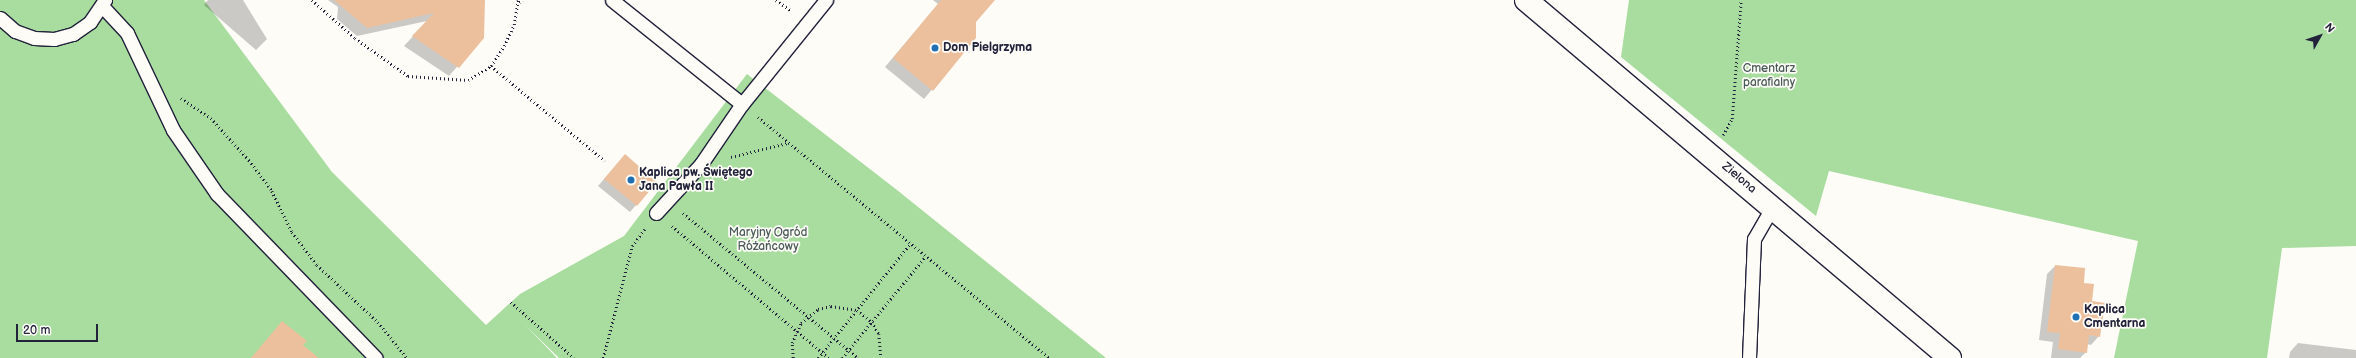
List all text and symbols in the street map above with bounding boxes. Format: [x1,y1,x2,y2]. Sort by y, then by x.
north arrow [2300,16,2340,56]
text: N [2322,21,2337,35]
place label: Dom Pielgrzyma [943,41,1032,55]
marker: Dom Pielgrzyma [930,43,940,53]
park label: Cmentarz parafialny [1743,62,1795,90]
street label: Zielona [1719,160,1759,196]
place label: Kaplica pw. Świętego Jana Pawła II [639,166,753,194]
marker: Kaplica pw. Świętego Jana Pawła II [626,175,636,185]
park label: Maryjny Ogród Różańcowy [728,226,808,254]
place label: Kaplica Cmentarna [2084,303,2145,331]
marker: Kaplica Cmentarna [2071,312,2081,322]
scale bar [18,316,100,342]
text: 20 m [23,323,50,338]

